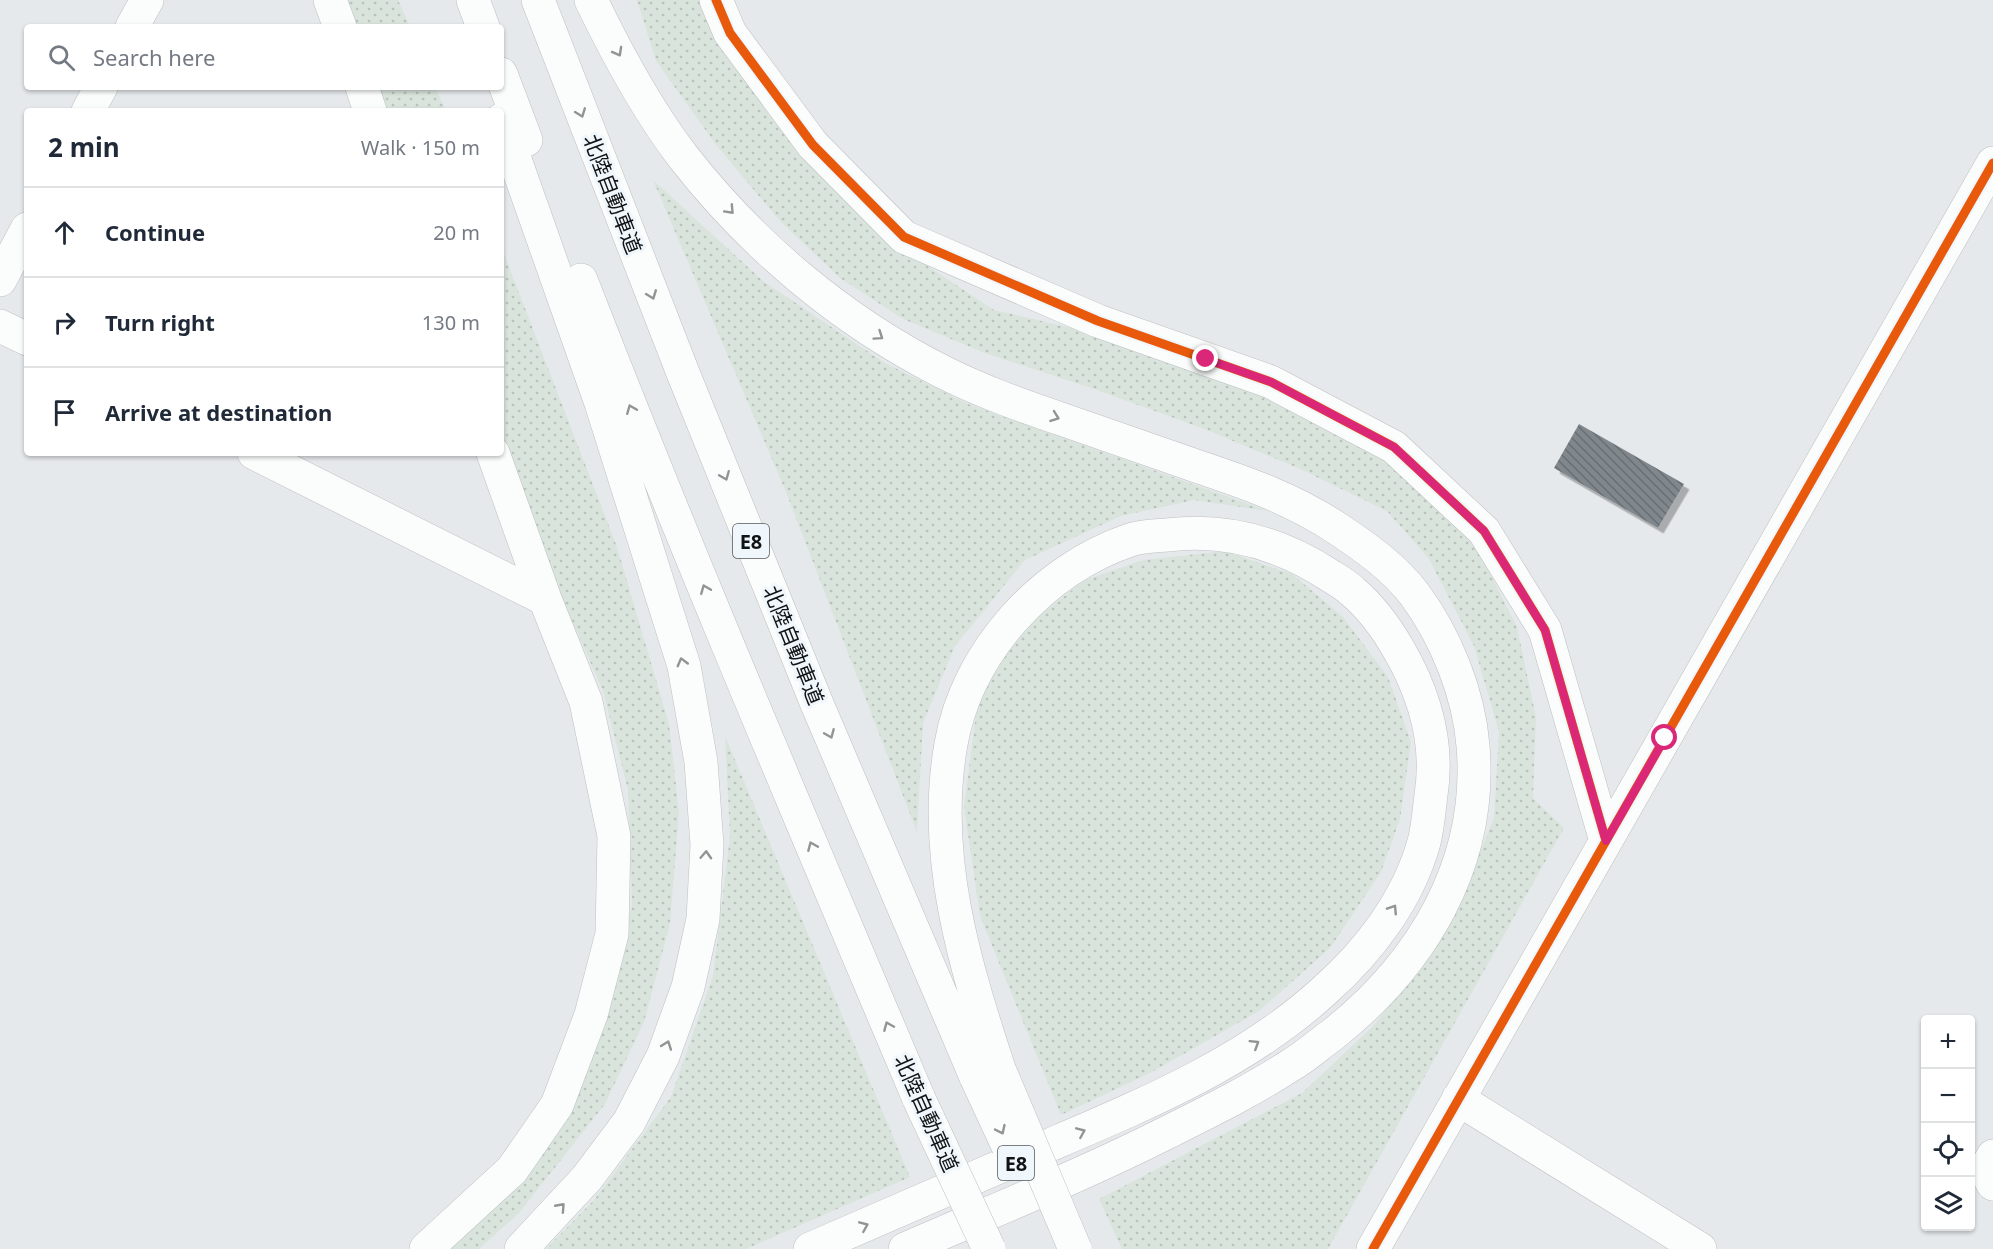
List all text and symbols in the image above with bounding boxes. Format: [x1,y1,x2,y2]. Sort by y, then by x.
search box [24,24,504,90]
icon: search [45,41,78,74]
text: Search here [93,42,215,72]
one-way arrow [611,46,623,56]
one-way arrow [574,108,587,118]
text: 2 min [48,129,120,165]
street label: 北陸自動車道 [577,130,649,258]
text: Walk · 150 m [361,134,480,161]
one-way arrow [723,203,734,214]
icon: ahead [48,216,81,249]
text: Continue [105,217,205,247]
text: 20 m [433,219,480,246]
one-way arrow [645,289,658,300]
icon: right [48,306,81,339]
text: Turn right [105,307,215,337]
text: 130 m [422,309,480,336]
one-way arrow [872,329,883,340]
route end [1192,345,1218,371]
icon: arrive [48,396,81,429]
text: Arrive at destination [105,397,332,427]
one-way arrow [626,404,638,415]
one-way arrow [1050,410,1060,423]
one-way arrow [718,470,730,481]
road number: E8 [733,524,769,558]
street label: 北陸自動車道 [757,581,831,709]
one-way arrow [700,584,712,595]
one-way arrow [677,657,689,668]
route start [1651,724,1677,750]
one-way arrow [823,728,835,739]
one-way arrow [807,842,819,853]
one-way arrow [700,851,713,860]
one-way arrow [1386,904,1397,915]
map controls [1921,1015,1975,1231]
button: + [1921,1015,1975,1069]
one-way arrow [883,1021,895,1032]
one-way arrow [1249,1039,1259,1051]
one-way arrow [660,1040,673,1051]
street label: 北陸自動車道 [889,1050,965,1176]
button: − [1921,1069,1975,1123]
one-way arrow [994,1123,1006,1134]
button: locate [1921,1123,1975,1177]
one-way arrow [1075,1127,1086,1139]
road number: E8 [998,1146,1034,1180]
button: layers [1921,1177,1975,1231]
one-way arrow [554,1203,565,1214]
one-way arrow [858,1221,869,1233]

